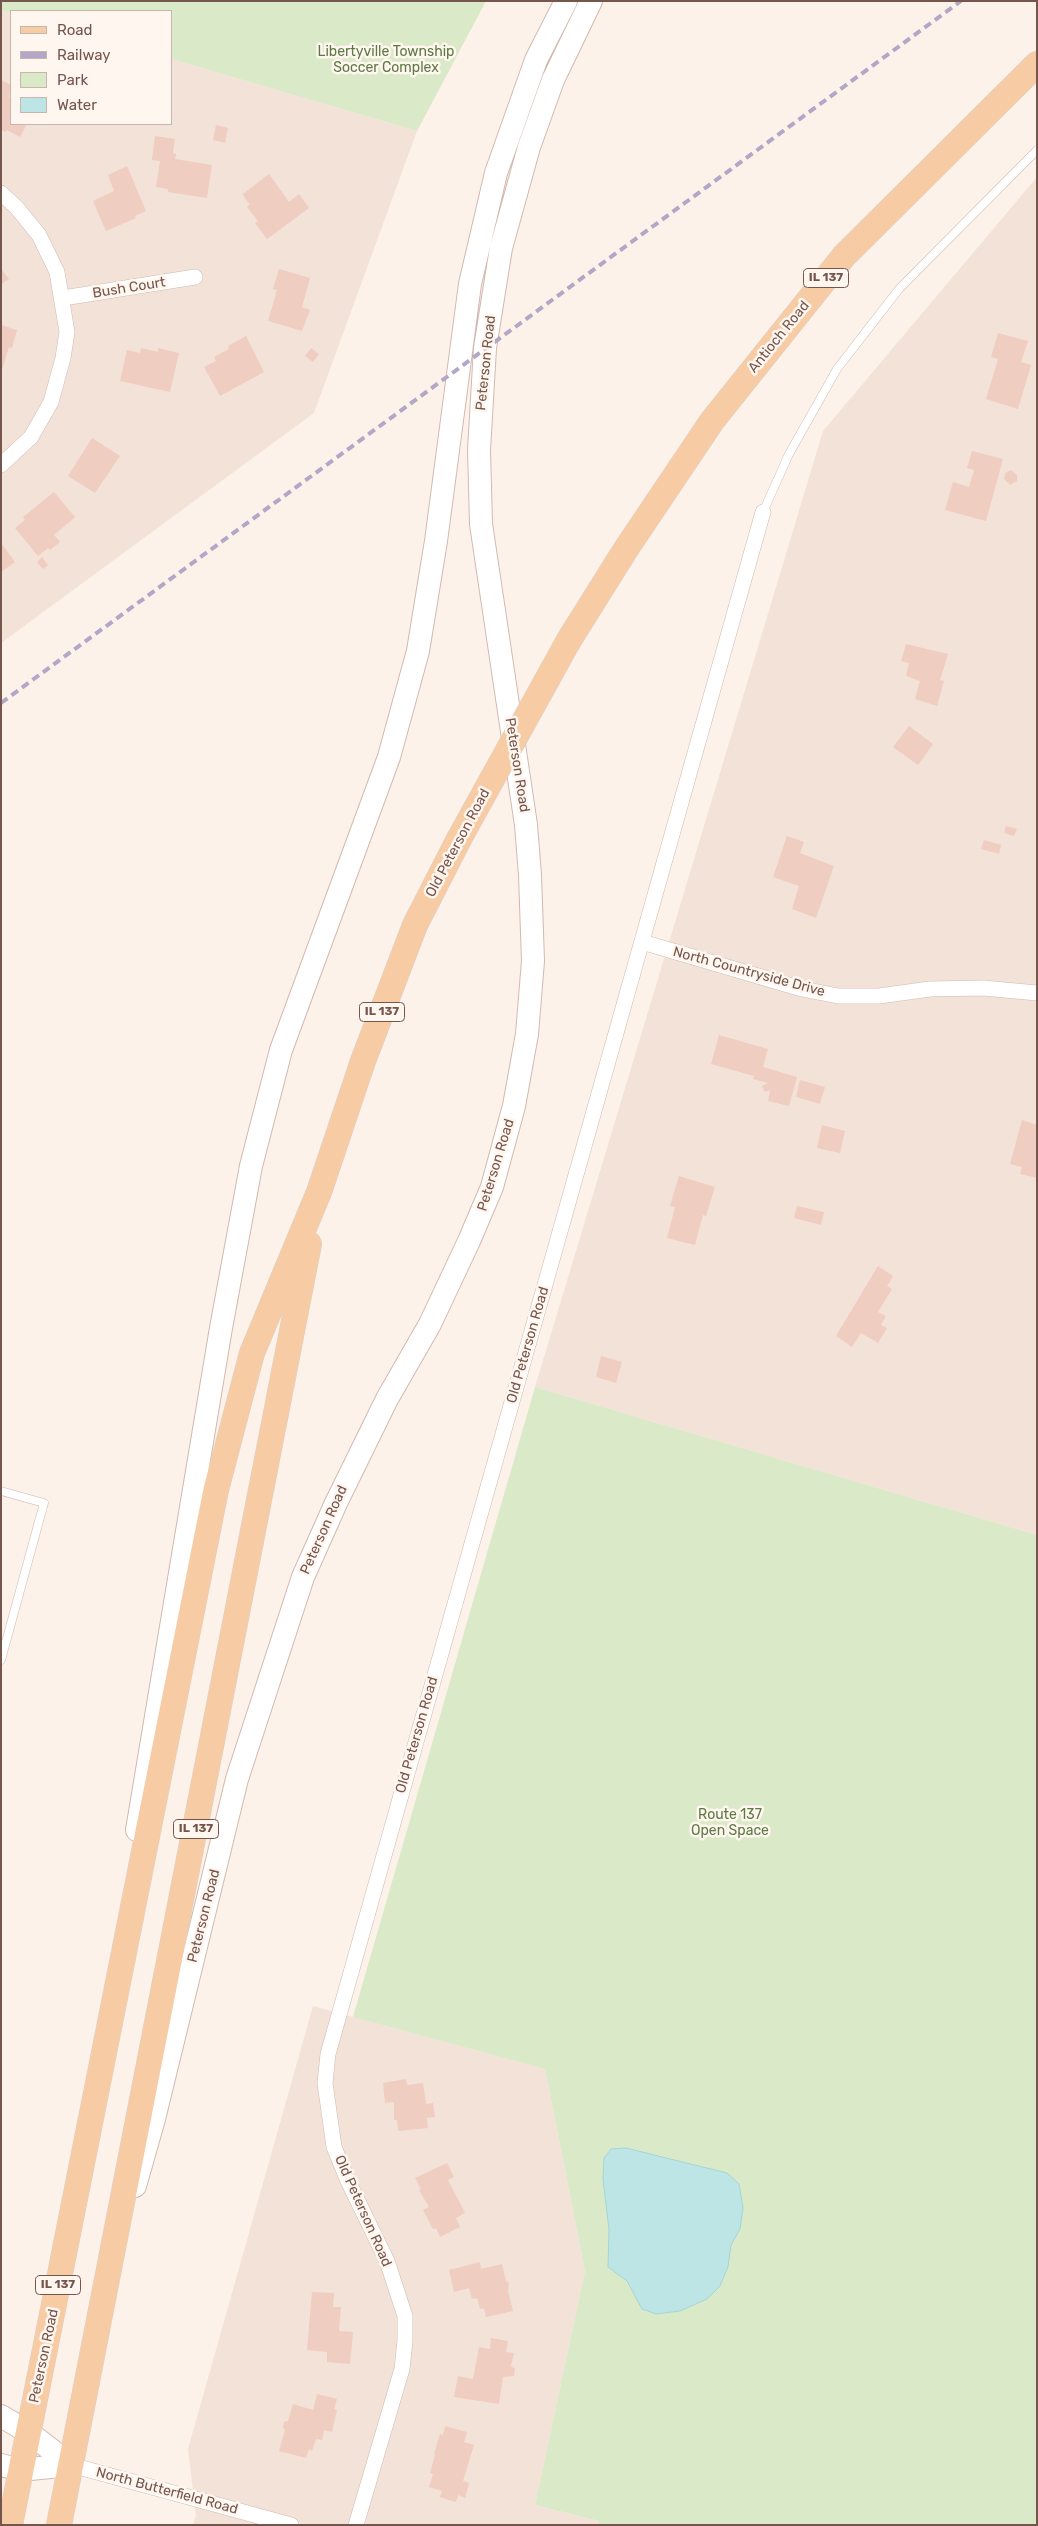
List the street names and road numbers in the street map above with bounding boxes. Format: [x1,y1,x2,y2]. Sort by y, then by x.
road number: IL 137 [804,268,848,288]
street label: Bush Court [91,274,167,302]
street label: Antioch Road [745,298,813,376]
street label: Peterson Road [473,315,499,411]
street label: Peterson Road [501,716,533,814]
street label: Old Peterson Road [422,786,494,900]
street label: North Countryside Drive [671,944,827,1000]
road number: IL 137 [360,1002,404,1022]
street label: Peterson Road [474,1117,518,1213]
street label: Old Peterson Road [503,1285,553,1405]
street label: Peterson Road [297,1483,351,1577]
street label: Old Peterson Road [392,1675,442,1795]
road number: IL 137 [174,1820,218,1838]
street label: Peterson Road [184,1868,224,1964]
street label: Old Peterson Road [331,2153,395,2269]
road number: IL 137 [36,2276,80,2294]
street label: Peterson Road [26,2308,62,2404]
street label: North Butterfield Road [94,2464,240,2518]

